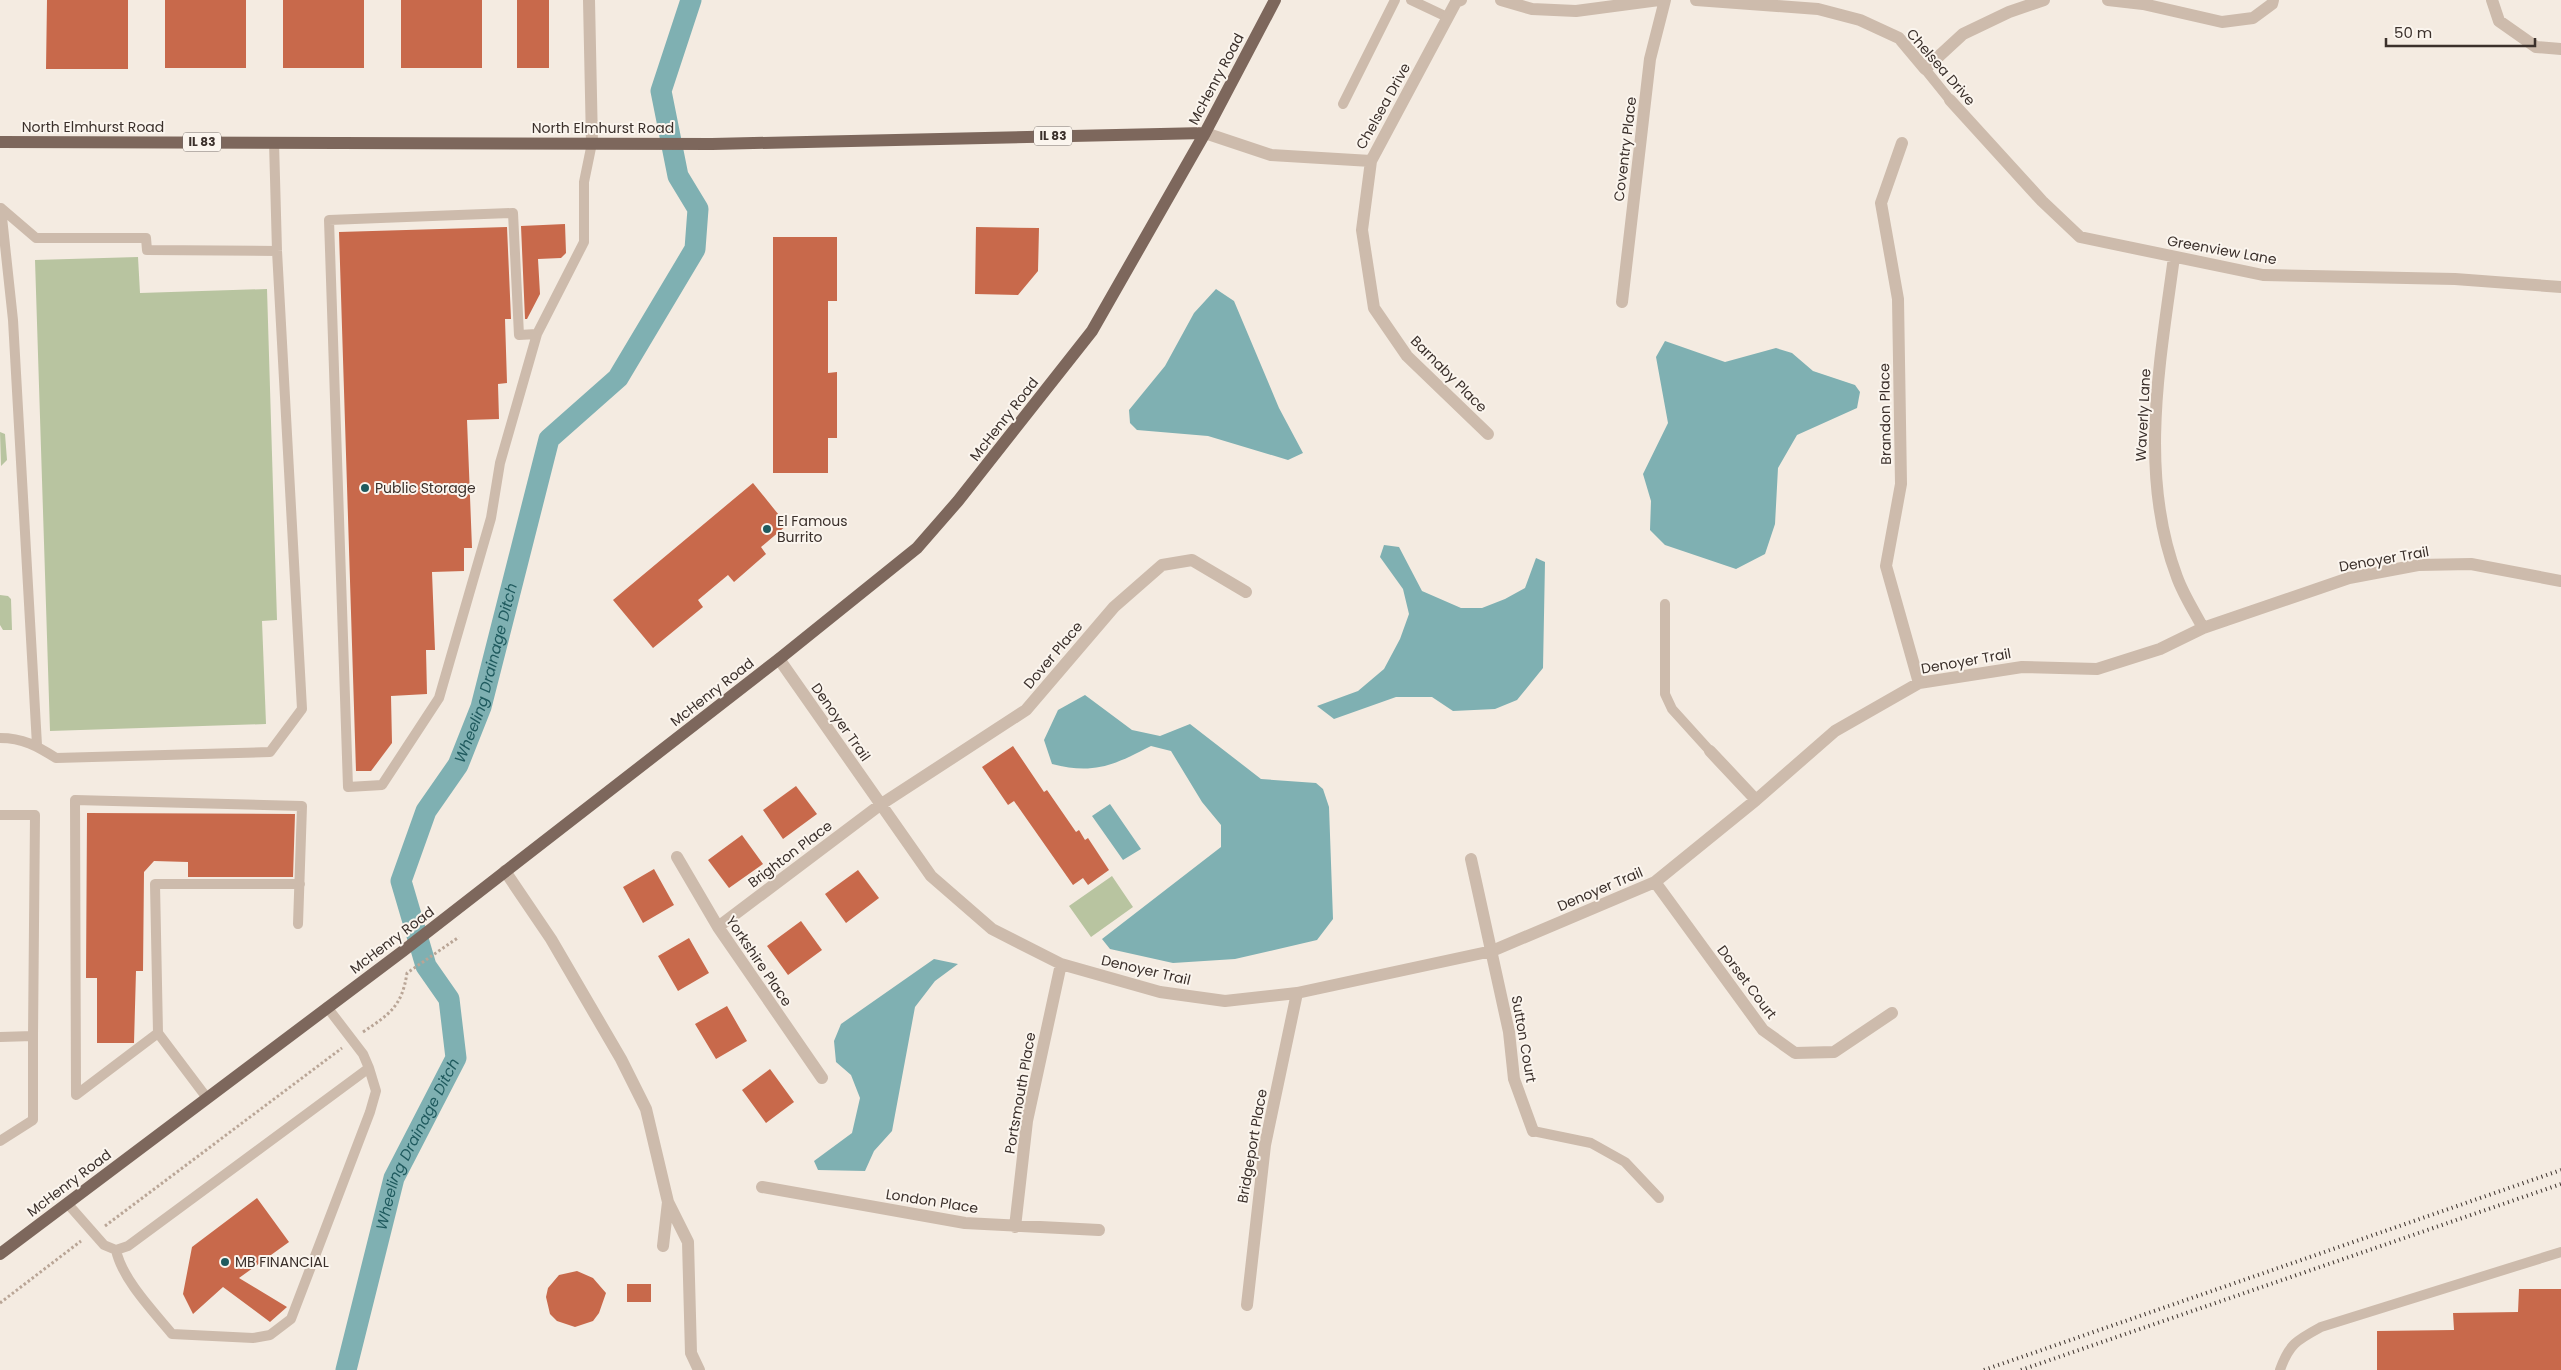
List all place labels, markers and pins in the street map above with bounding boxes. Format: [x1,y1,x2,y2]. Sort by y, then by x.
place label: Public Storage [375,478,476,498]
marker: Public Storage [359,482,371,494]
place label: El Famous Burrito [777,511,848,547]
marker: El Famous Burrito [761,523,773,535]
place label: MB FINANCIAL [235,1252,329,1272]
marker: MB FINANCIAL [219,1256,231,1268]

